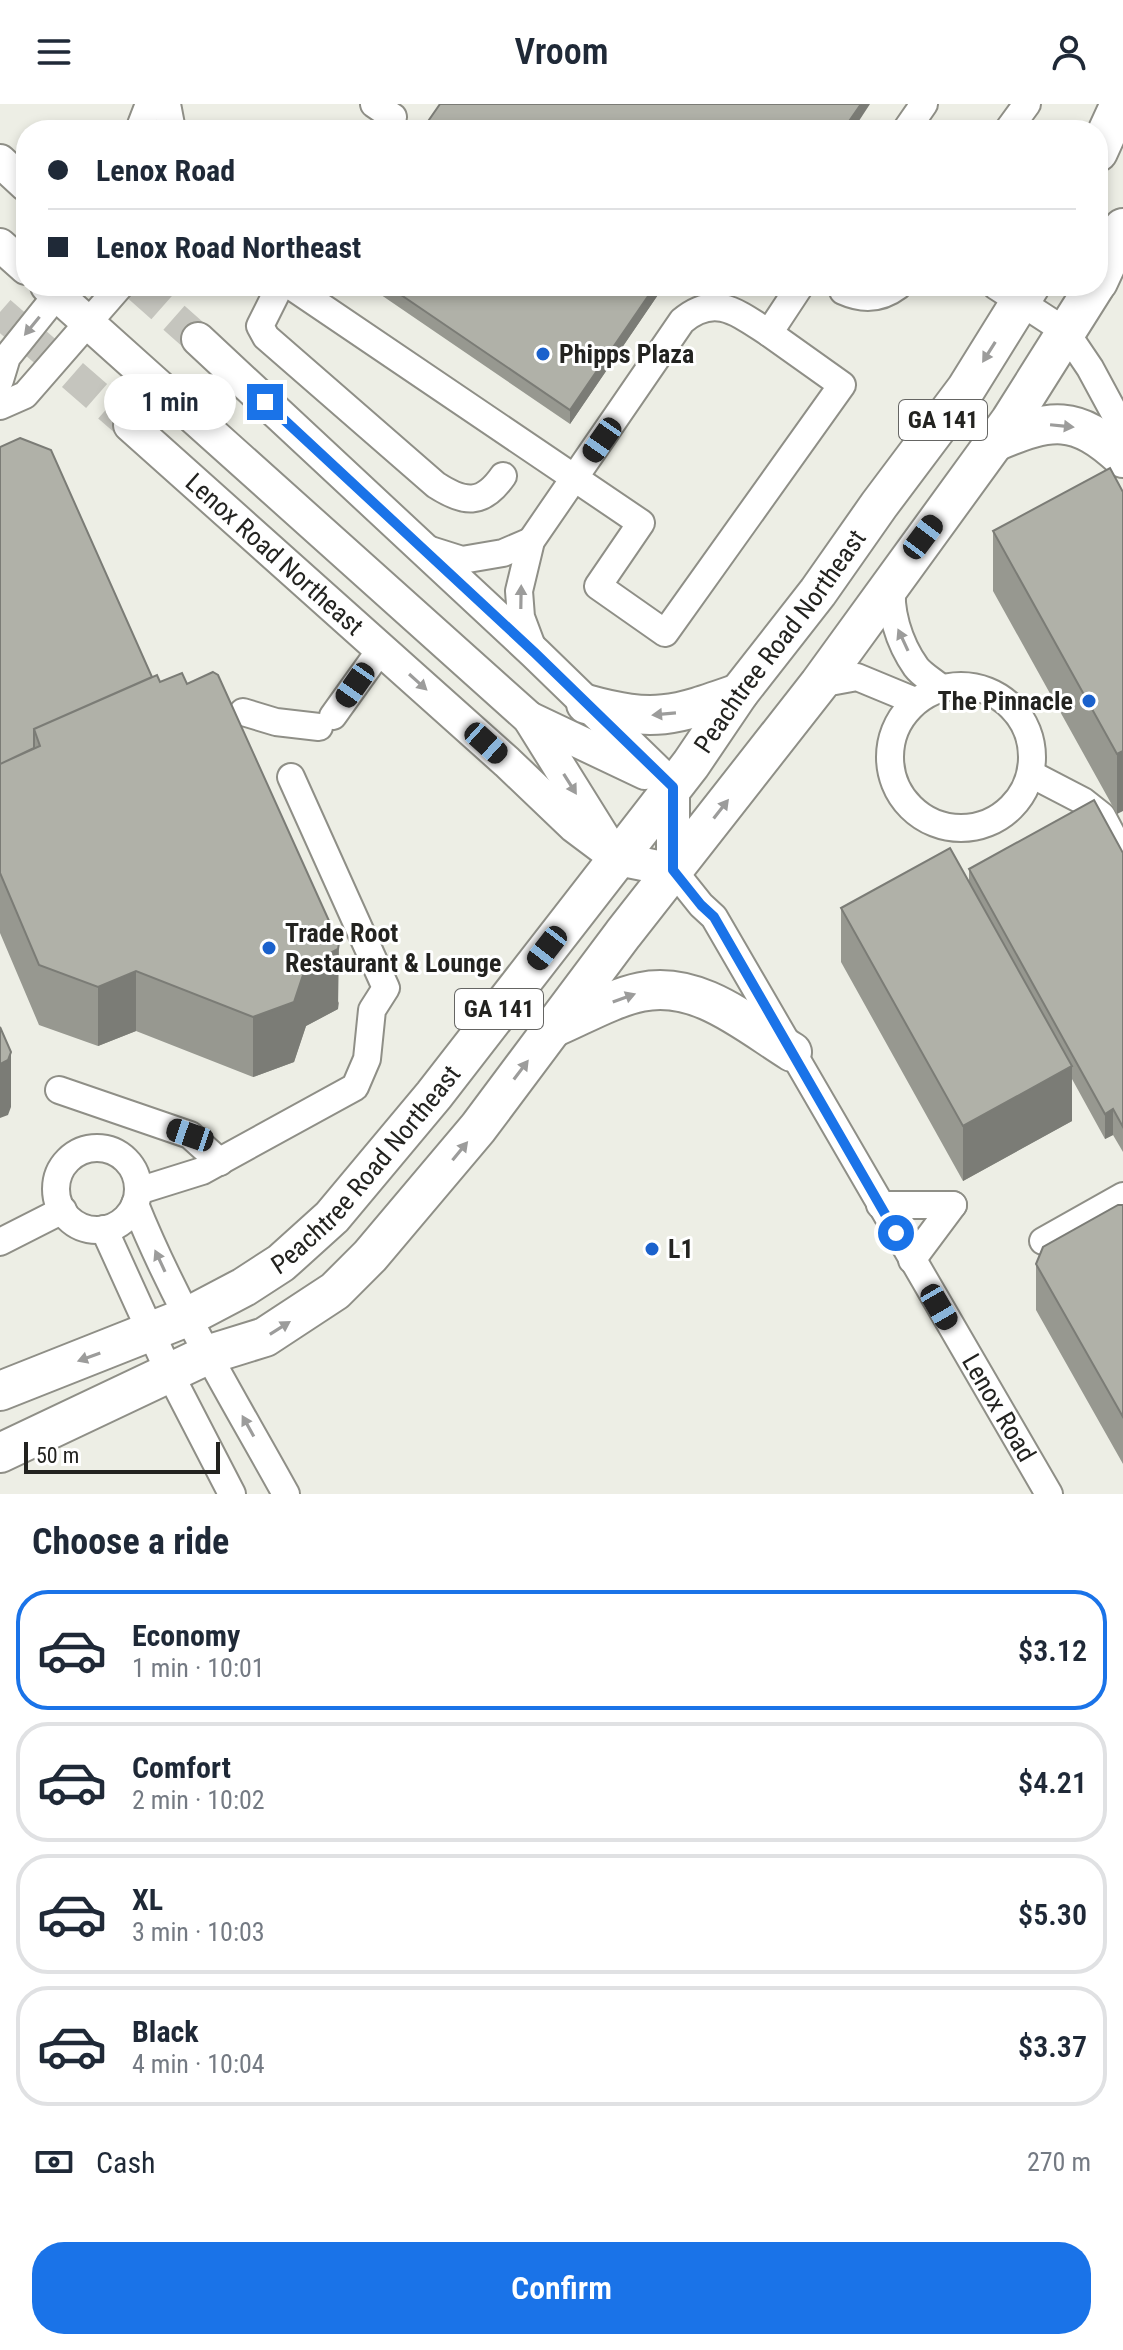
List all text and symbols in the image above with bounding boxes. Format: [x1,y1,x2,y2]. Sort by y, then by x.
icon: menu [32,30,76,74]
icon: person [1047,30,1091,74]
text: Vroom [515,31,608,73]
text: Lenox Road [96,153,235,188]
text: Lenox Road Northeast [96,230,361,265]
one-way arrow [24,316,41,336]
place label: Phipps Plaza [559,339,694,369]
one-way arrow [983,341,997,363]
marker: Phipps Plaza [534,345,552,363]
callout: 1 min [105,374,237,430]
route end [247,384,283,420]
text: 1 min [141,387,199,417]
road number: GA 141 [899,400,987,440]
car [578,413,626,467]
one-way arrow [1050,419,1075,432]
street label: Lenox Road Northeast [180,467,370,641]
car [899,511,947,563]
street label: Peachtree Road Northeast [688,524,872,759]
one-way arrow [514,584,527,610]
one-way arrow [896,629,910,652]
car [331,658,379,712]
one-way arrow [408,673,427,691]
place label: The Pinnacle [938,686,1073,716]
marker: The Pinnacle [1080,692,1098,710]
one-way arrow [651,708,676,721]
car [460,718,512,768]
one-way arrow [563,774,578,795]
one-way arrow [712,799,729,819]
place label: Trade Root Restaurant & Lounge [285,918,501,978]
car [523,922,571,974]
marker: Trade Root Restaurant & Lounge [260,939,278,957]
road number: GA 141 [455,989,543,1029]
one-way arrow [613,991,637,1003]
street label: Peachtree Road Northeast [266,1059,466,1280]
one-way arrow [513,1060,529,1080]
car [163,1116,217,1154]
one-way arrow [451,1141,467,1161]
route start [878,1215,914,1251]
place label: L1 [668,1234,694,1264]
marker: L1 [643,1240,661,1258]
one-way arrow [153,1249,167,1273]
car [917,1280,961,1334]
one-way arrow [269,1320,290,1335]
street label: Lenox Road [956,1349,1042,1467]
one-way arrow [77,1351,101,1364]
one-way arrow [242,1414,255,1437]
scale bar [24,1438,220,1474]
text: 50 m [36,1443,79,1468]
text: Choose a ride [32,1521,229,1563]
icon: car [36,1614,108,1686]
text: Economy [132,1618,240,1653]
text: $3.12 [1018,1633,1087,1668]
text: 1 min · 10:01 [132,1653,265,1683]
icon: car [36,1746,108,1818]
text: Comfort [132,1750,231,1785]
text: $4.21 [1018,1765,1087,1800]
text: 2 min · 10:02 [132,1785,265,1815]
icon: car [36,1878,108,1950]
text: XL [132,1882,163,1917]
text: $5.30 [1018,1897,1087,1932]
text: 3 min · 10:03 [132,1917,265,1947]
icon: car [36,2010,108,2082]
text: Black [132,2014,199,2049]
text: $3.37 [1018,2029,1087,2064]
text: 4 min · 10:04 [132,2049,265,2079]
icon: cash [32,2140,76,2184]
text: Cash [96,2145,156,2180]
text: 270 m [1027,2147,1091,2177]
button: Confirm [32,2242,1091,2334]

